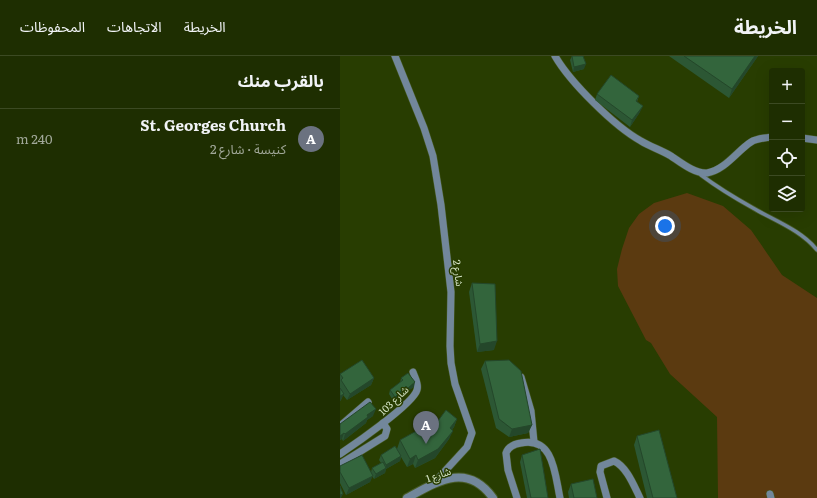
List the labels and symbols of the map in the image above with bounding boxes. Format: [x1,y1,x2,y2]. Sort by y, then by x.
your location [655,216,675,236]
street label: شارع 2 [449,259,468,287]
street label: شارع 103 [375,382,412,419]
pin: A [413,411,439,444]
street label: شارع 1 [423,463,453,486]

